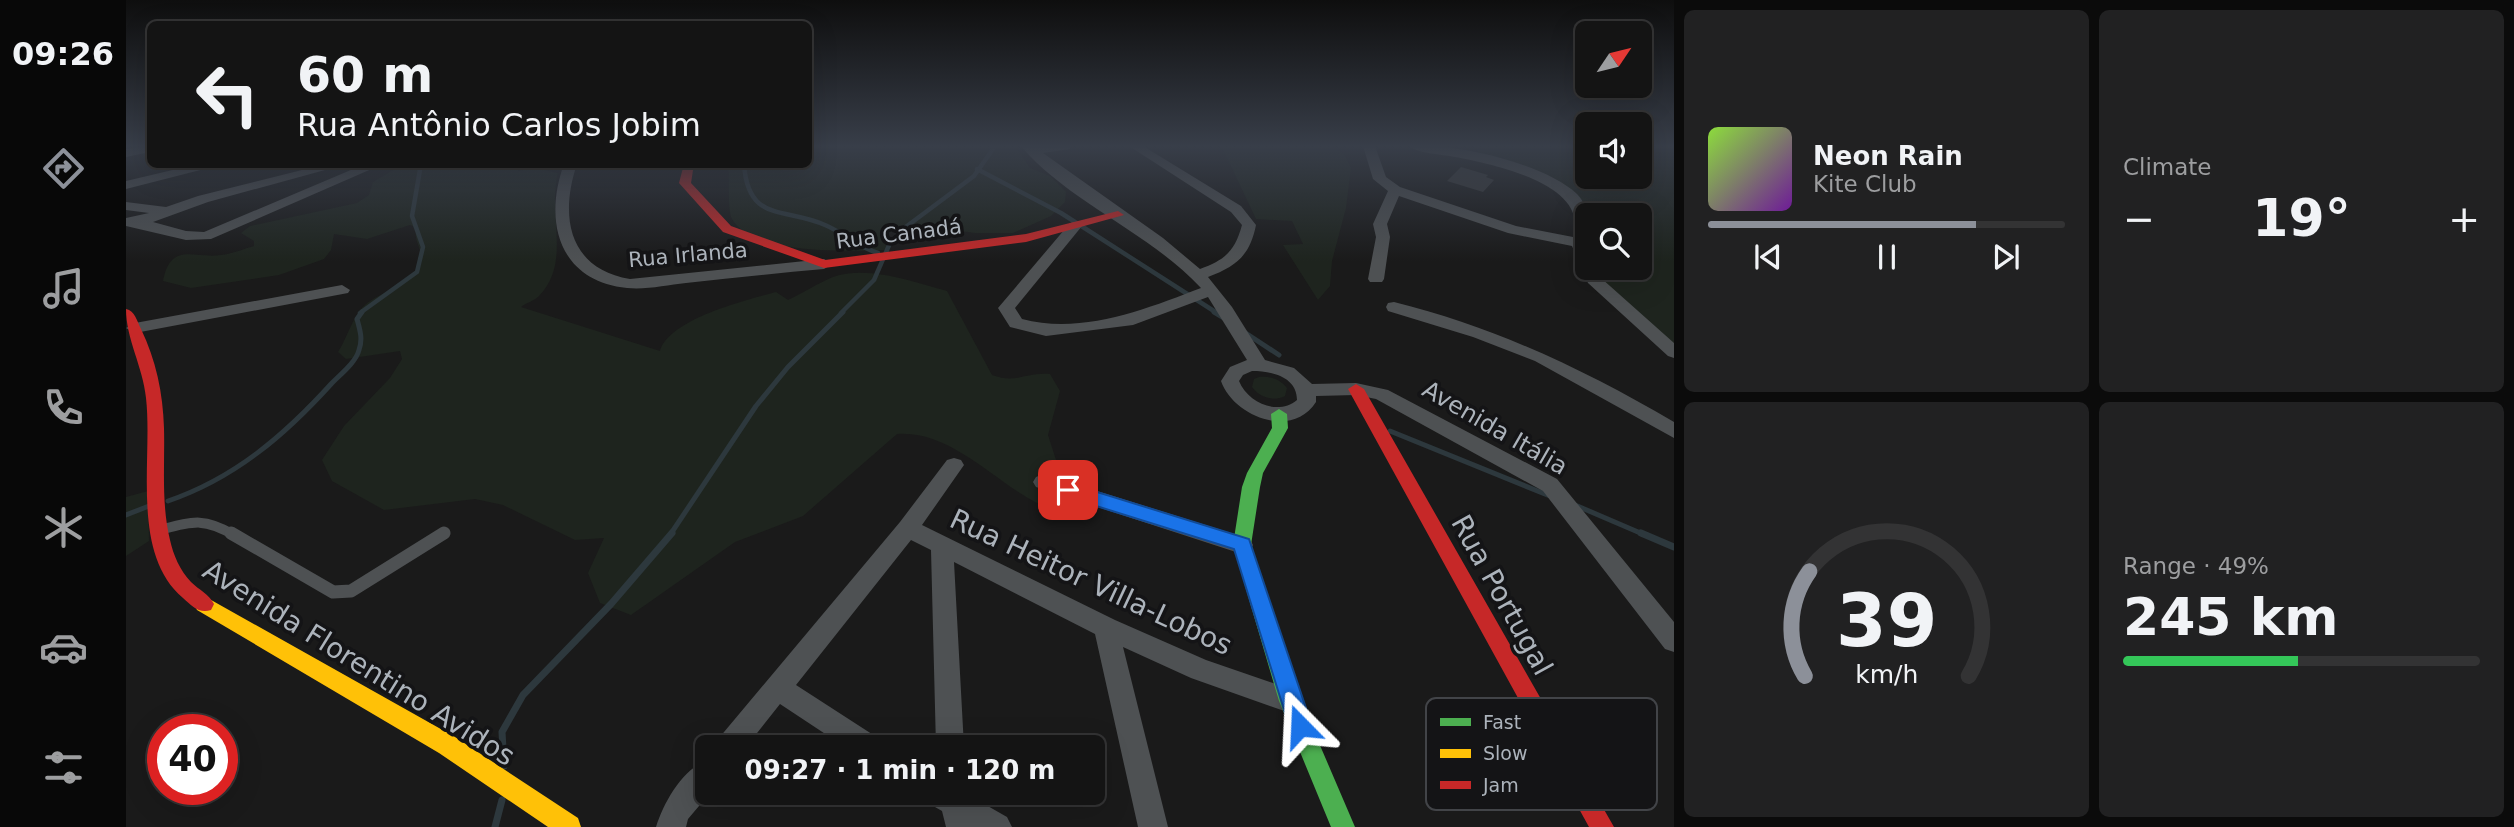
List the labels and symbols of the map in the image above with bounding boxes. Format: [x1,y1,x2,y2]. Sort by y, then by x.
north arrow [1575,21,1652,98]
street label: Rua Canadá [835,214,963,254]
street label: Rua Irlanda [627,238,749,272]
street label: Avenida Itália [1418,375,1572,481]
pin [1038,460,1098,520]
street label: Rua Heitor Villa-Lobos [945,502,1237,662]
street label: Rua Portugal [1444,509,1560,681]
street label: Avenida Florentino Avidos [197,553,521,773]
position arrow [1263,689,1337,763]
legend [1426,698,1657,810]
text: Fast [1483,711,1521,733]
speed limit sign: 40 [147,714,238,805]
text: Slow [1483,742,1528,764]
text: Jam [1482,774,1519,796]

